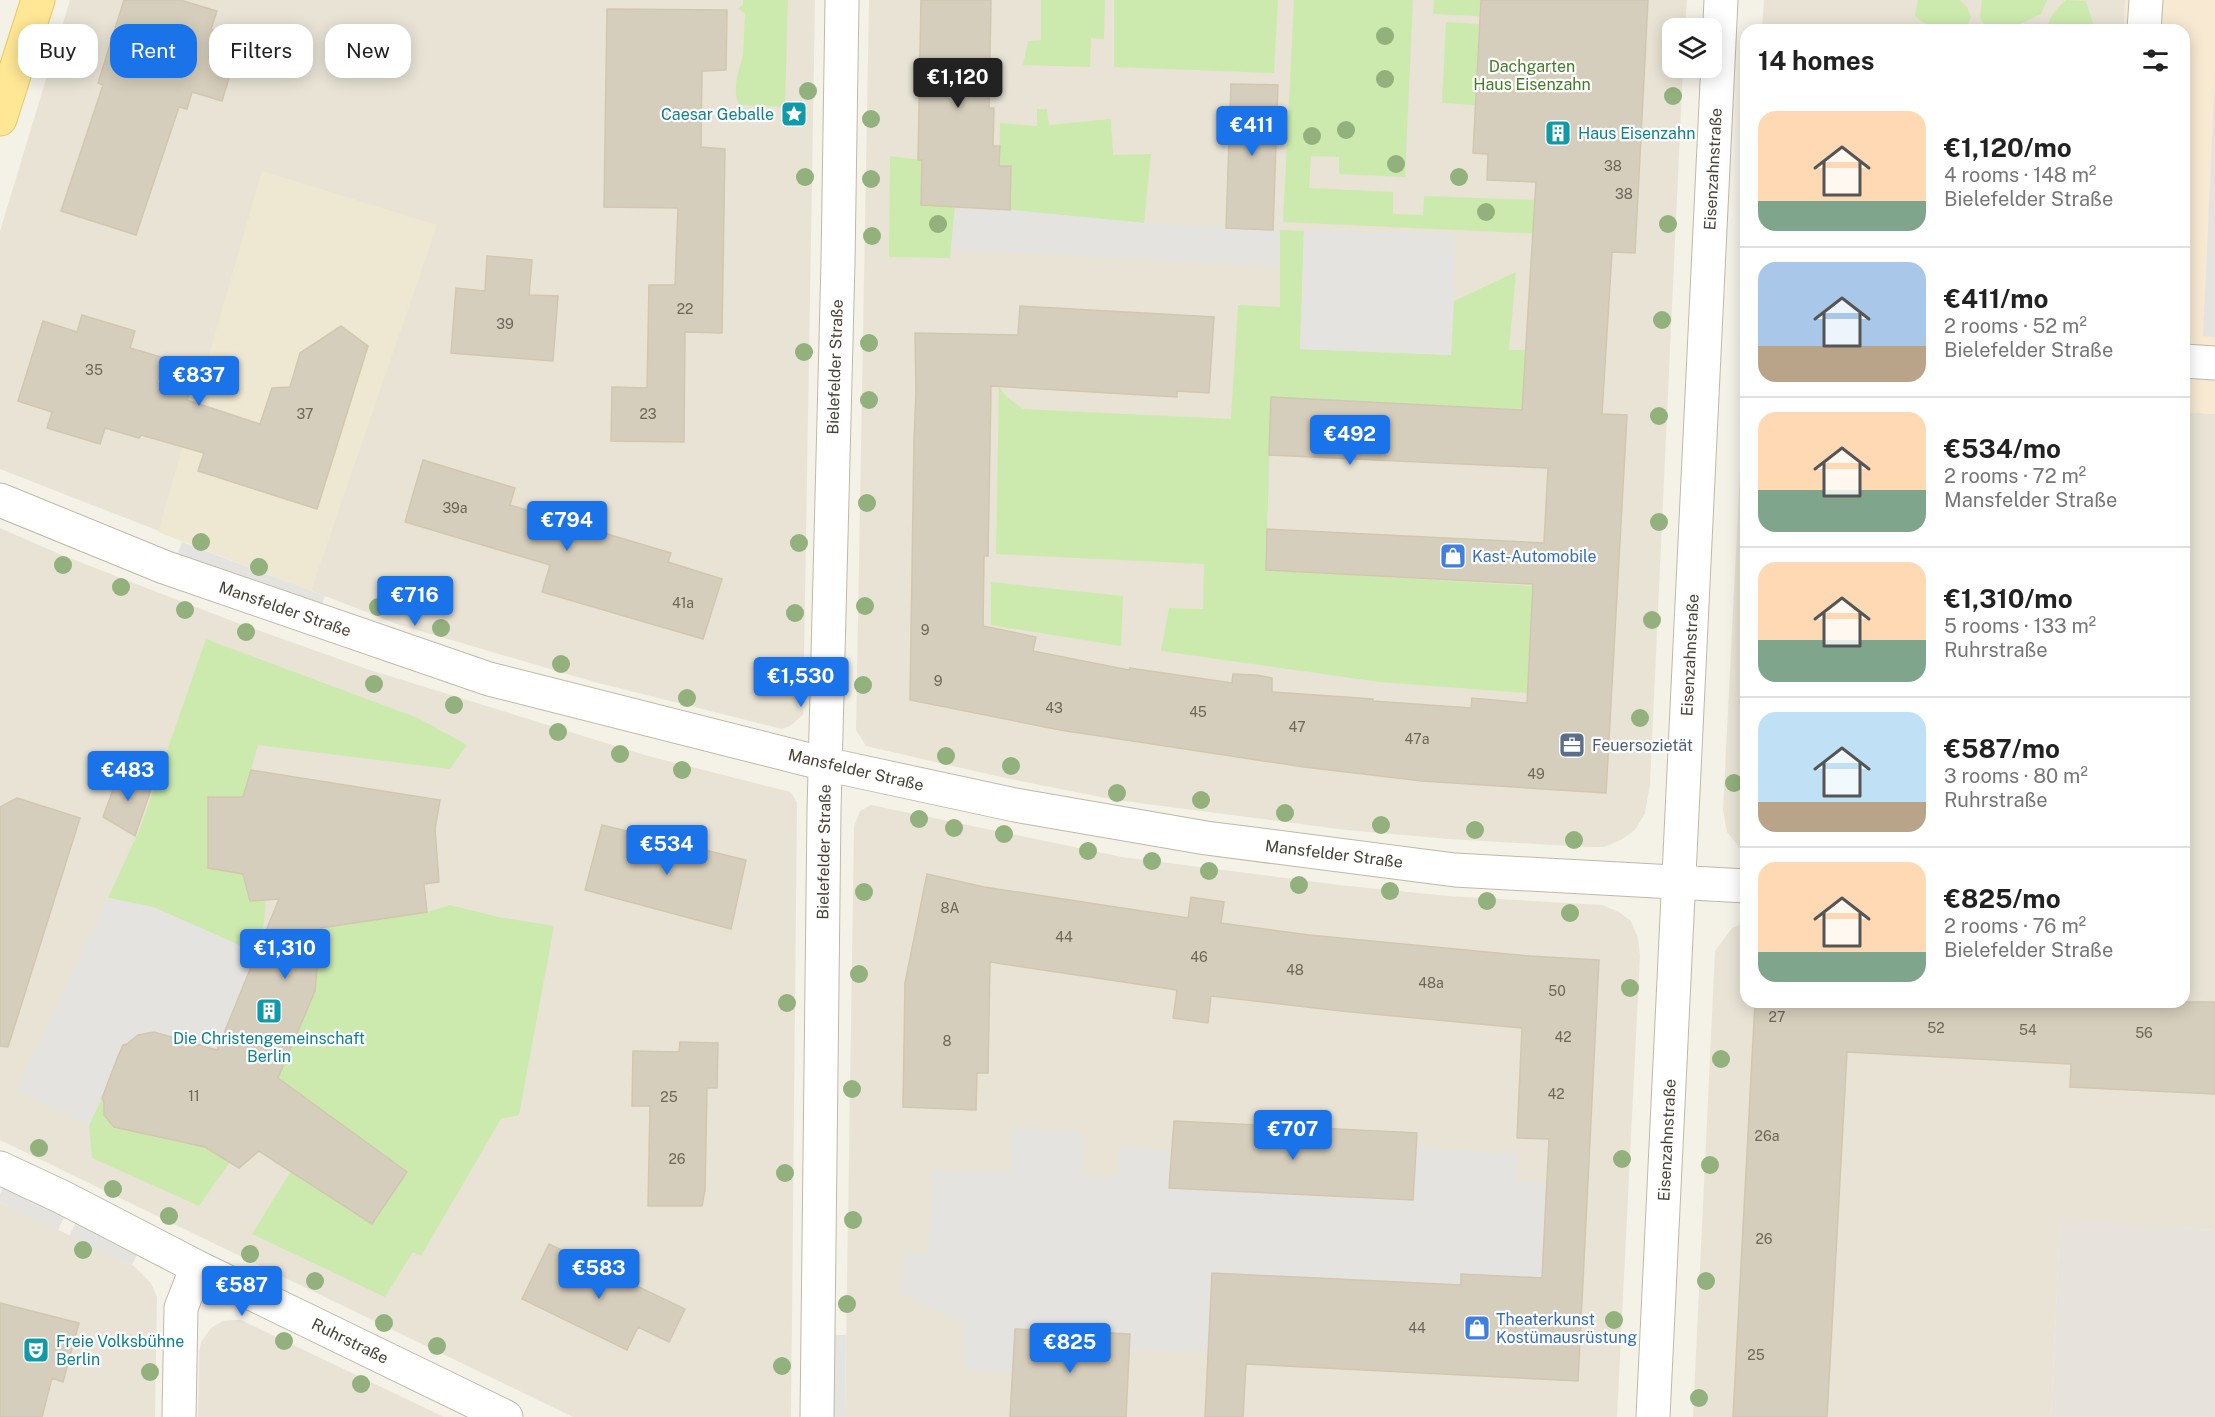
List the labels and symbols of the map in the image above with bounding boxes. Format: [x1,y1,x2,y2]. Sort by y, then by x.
park label: Dachgarten Haus Eisenzahn [1473,57,1591,94]
pin: €1,120 [909,58,1007,109]
place icon: Caesar Geballe [779,99,809,129]
place label: Caesar Geballe [661,105,774,124]
pin: €411 [1216,106,1288,157]
street label: Eisenzahnstraße [1700,107,1726,231]
building icon: Haus Eisenzahn [1543,118,1573,148]
place label: Haus Eisenzahn [1578,124,1695,143]
house number: 38 [1604,158,1622,174]
house number: 38 [1615,186,1633,202]
street label: Bielefelder Straße [823,299,847,435]
house number: 22 [677,301,693,317]
house number: 39 [496,316,514,332]
pin: €837 [163,356,235,407]
house number: 35 [85,362,103,378]
house number: 37 [297,406,313,422]
house number: 23 [639,406,657,422]
pin: €492 [1314,415,1386,466]
house number: 39a [442,500,468,516]
pin: €794 [531,501,603,552]
shop icon: Kast-Automobile [1438,541,1468,571]
place label: Kast-Automobile [1472,547,1597,566]
pin: €716 [379,576,451,627]
street label: Mansfelder Straße [216,577,354,641]
street label: Eisenzahnstraße [1677,593,1703,717]
house number: 41a [672,595,694,611]
house number: 9 [921,622,930,638]
pin: €1,530 [752,657,850,708]
house number: 9 [934,673,943,689]
house number: 43 [1045,700,1063,716]
house number: 45 [1189,704,1207,720]
house number: 47 [1288,719,1306,735]
office icon: Feuersozietät [1557,730,1587,760]
house number: 47a [1405,731,1429,747]
place label: Feuersozietät [1592,736,1693,755]
street label: Mansfelder Straße [786,745,926,795]
pin: €483 [92,751,164,802]
house number: 49 [1527,766,1545,782]
street label: Bielefelder Straße [813,784,835,920]
pin: €534 [631,825,703,876]
street label: Mansfelder Straße [1264,836,1404,872]
house number: 8A [940,900,960,916]
pin: €1,310 [236,929,334,980]
house number: 44 [1055,929,1073,945]
house number: 46 [1190,949,1208,965]
house number: 48 [1286,962,1304,978]
house number: 48a [1418,975,1444,991]
house number: 50 [1548,983,1566,999]
building icon: Die Christengemeinschaft Berlin [254,996,284,1026]
house number: 27 [1769,1009,1785,1025]
house number: 52 [1927,1020,1945,1036]
house number: 54 [2019,1022,2037,1038]
house number: 56 [2135,1025,2153,1041]
place label: Die Christengemeinschaft Berlin [173,1029,365,1066]
house number: 42 [1554,1029,1572,1045]
house number: 8 [942,1033,952,1049]
street label: Eisenzahnstraße [1654,1078,1680,1202]
house number: 42 [1547,1086,1565,1102]
house number: 11 [188,1088,200,1104]
house number: 25 [660,1089,678,1105]
pin: €707 [1257,1110,1329,1161]
house number: 26a [1755,1128,1779,1144]
house number: 26 [668,1151,686,1167]
house number: 26 [1755,1231,1773,1247]
pin: €583 [563,1249,635,1300]
pin: €587 [206,1266,278,1317]
place label: Theaterkunst Kostümausrüstung [1496,1310,1637,1347]
shop icon: Theaterkunst Kostümausrüstung [1462,1313,1492,1343]
street label: Ruhrstraße [309,1314,391,1368]
house number: 44 [1408,1320,1426,1336]
pin: €825 [1034,1323,1106,1374]
place label: Freie Volksbühne Berlin [56,1332,184,1369]
theatre icon: Freie Volksbühne Berlin [21,1335,51,1365]
house number: 25 [1747,1347,1765,1363]

